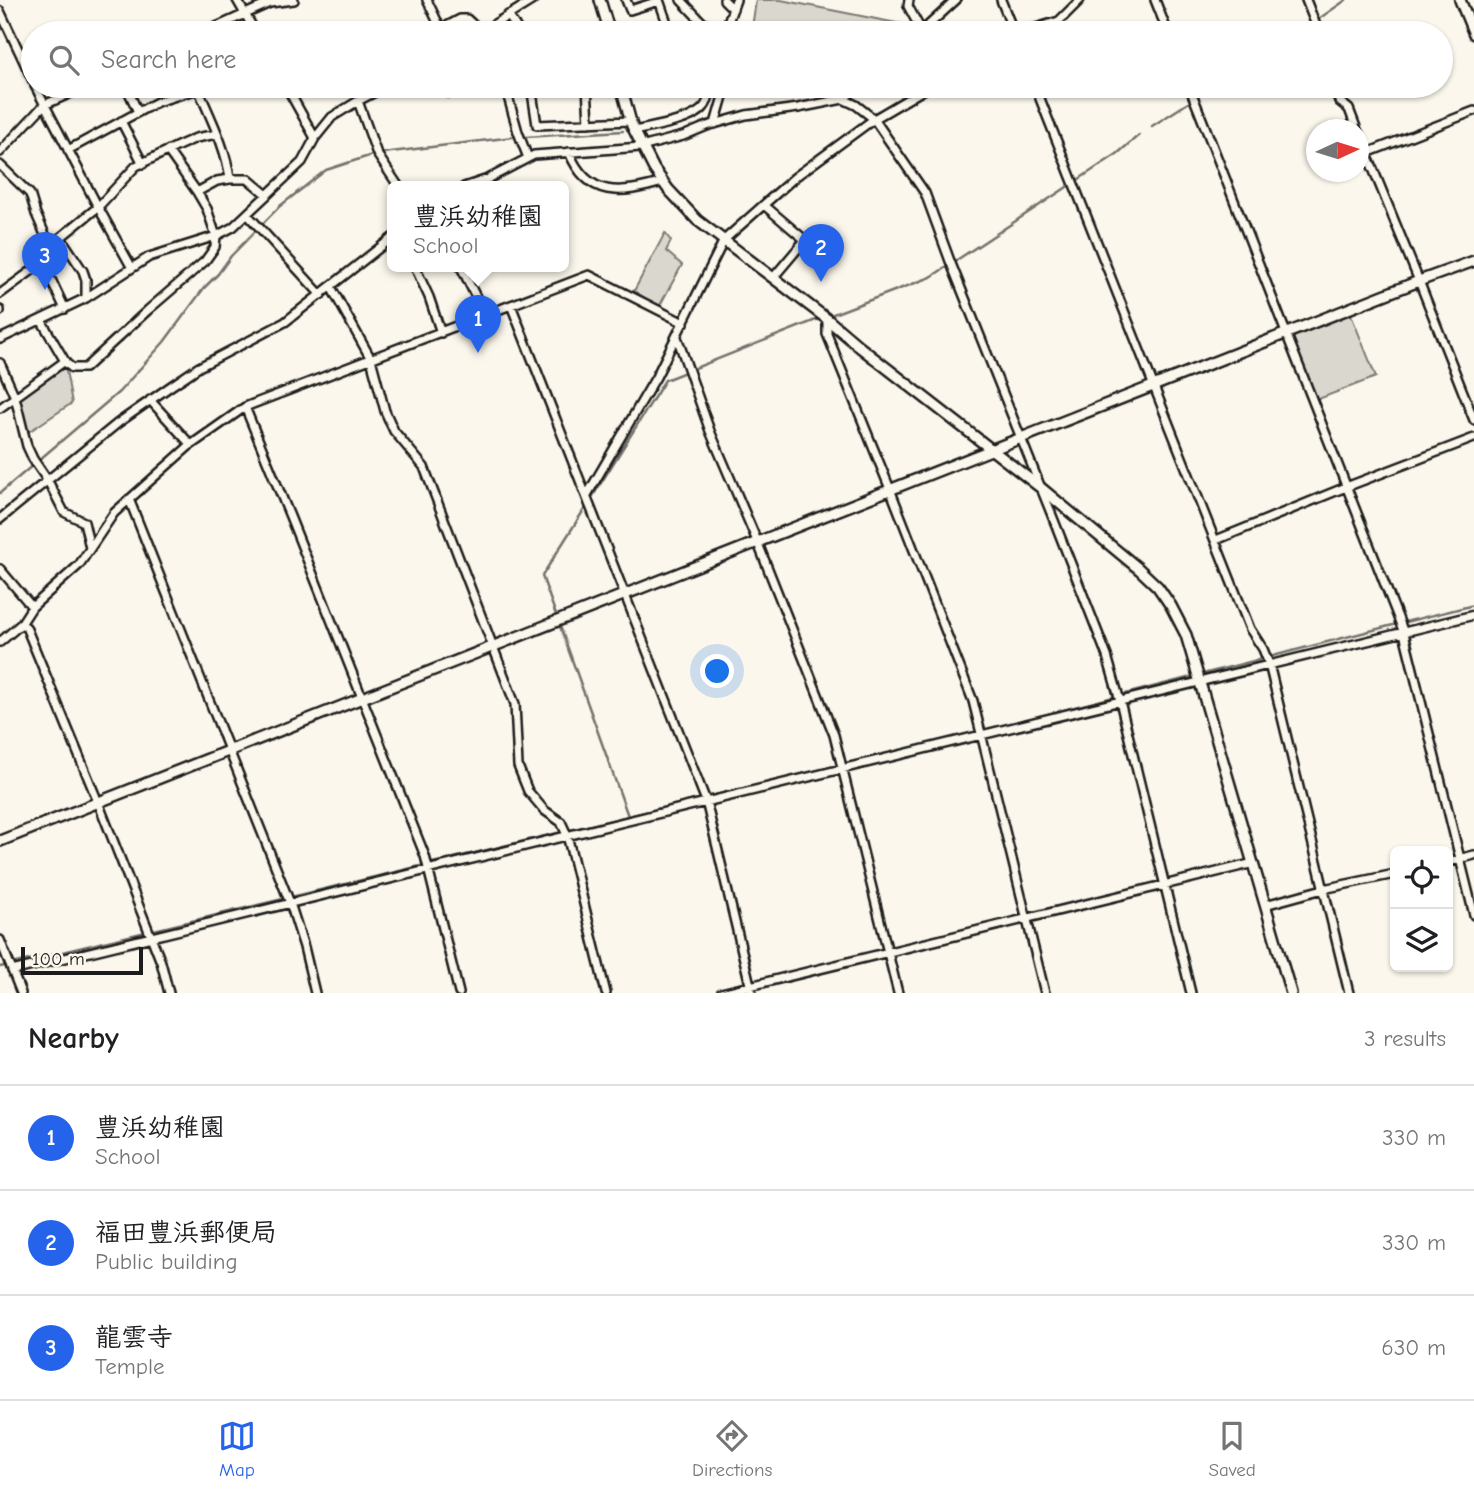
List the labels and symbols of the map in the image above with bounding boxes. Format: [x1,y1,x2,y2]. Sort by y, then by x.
north arrow [1306,119,1369,182]
pin: 2 [798,224,844,282]
pin: 3 [22,232,68,290]
pin: 1 [455,295,501,353]
your location [700,654,734,688]
scale bar [21,944,144,976]

